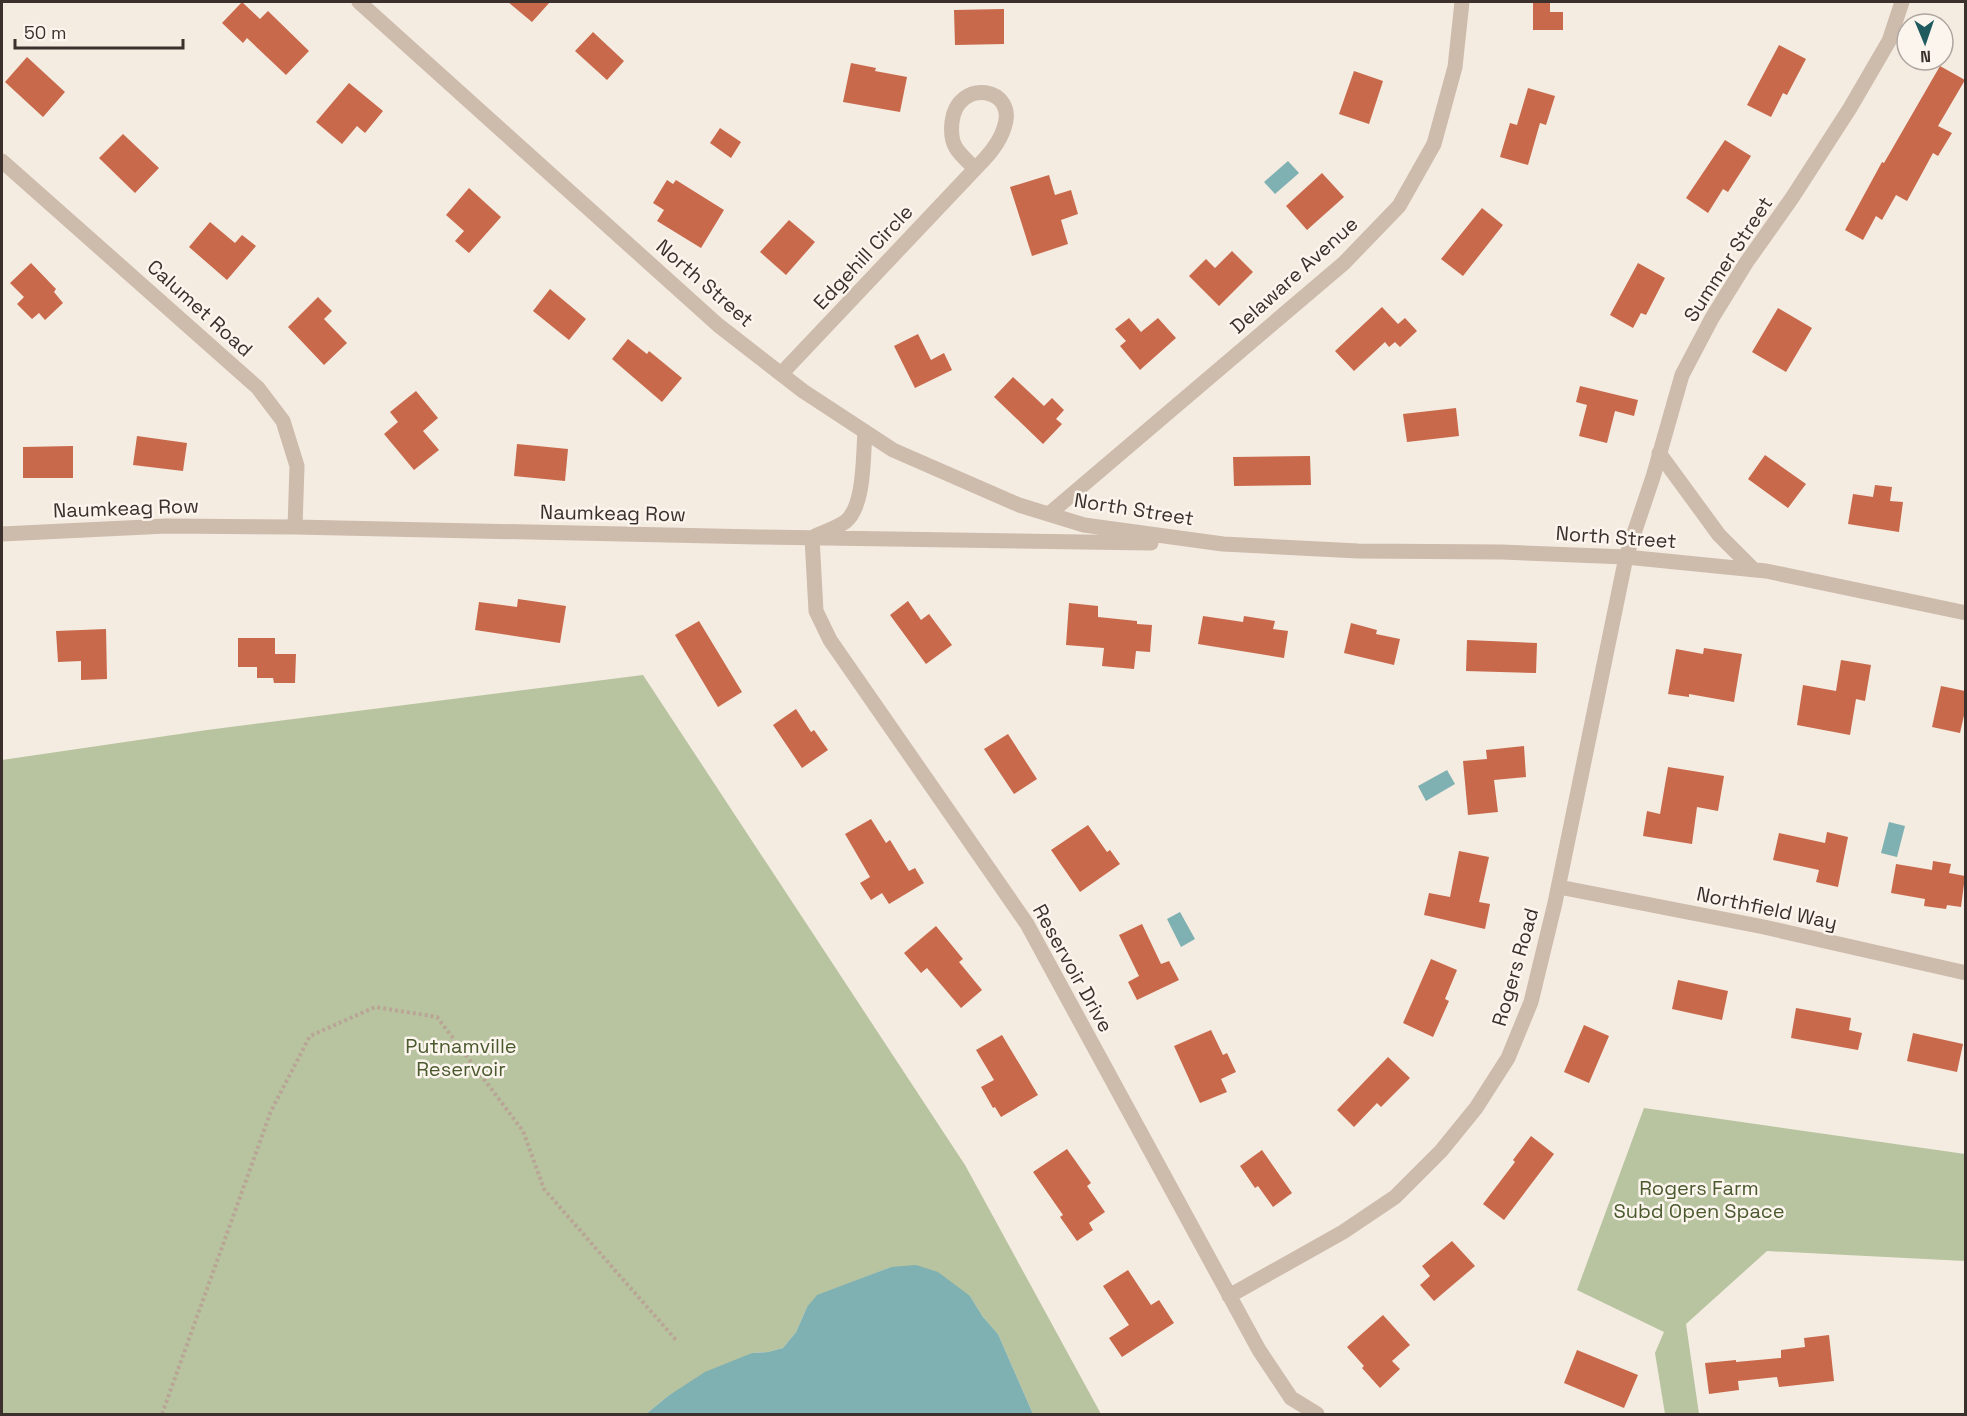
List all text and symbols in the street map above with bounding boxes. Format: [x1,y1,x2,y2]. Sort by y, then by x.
scale bar [15,12,183,50]
north arrow [1895,12,1955,72]
text: 50 m [24,21,66,44]
text: N [1920,46,1931,67]
street label: Summer Street [1678,191,1778,327]
street label: Edgehill Circle [808,199,918,315]
street label: Delaware Avenue [1225,211,1363,339]
street label: North Street [651,234,759,332]
street label: Calumet Road [142,254,258,362]
street label: North Street [1072,487,1196,531]
street label: Naumkeag Row [53,492,199,524]
street label: Naumkeag Row [540,499,686,527]
street label: North Street [1555,520,1677,554]
street label: Northfield Way [1694,880,1840,936]
street label: Reservoir Drive [1027,899,1119,1037]
street label: Rogers Road [1486,905,1544,1029]
park label: Putnamville Reservoir [405,1033,517,1082]
park label: Rogers Farm Subd Open Space [1613,1175,1785,1224]

